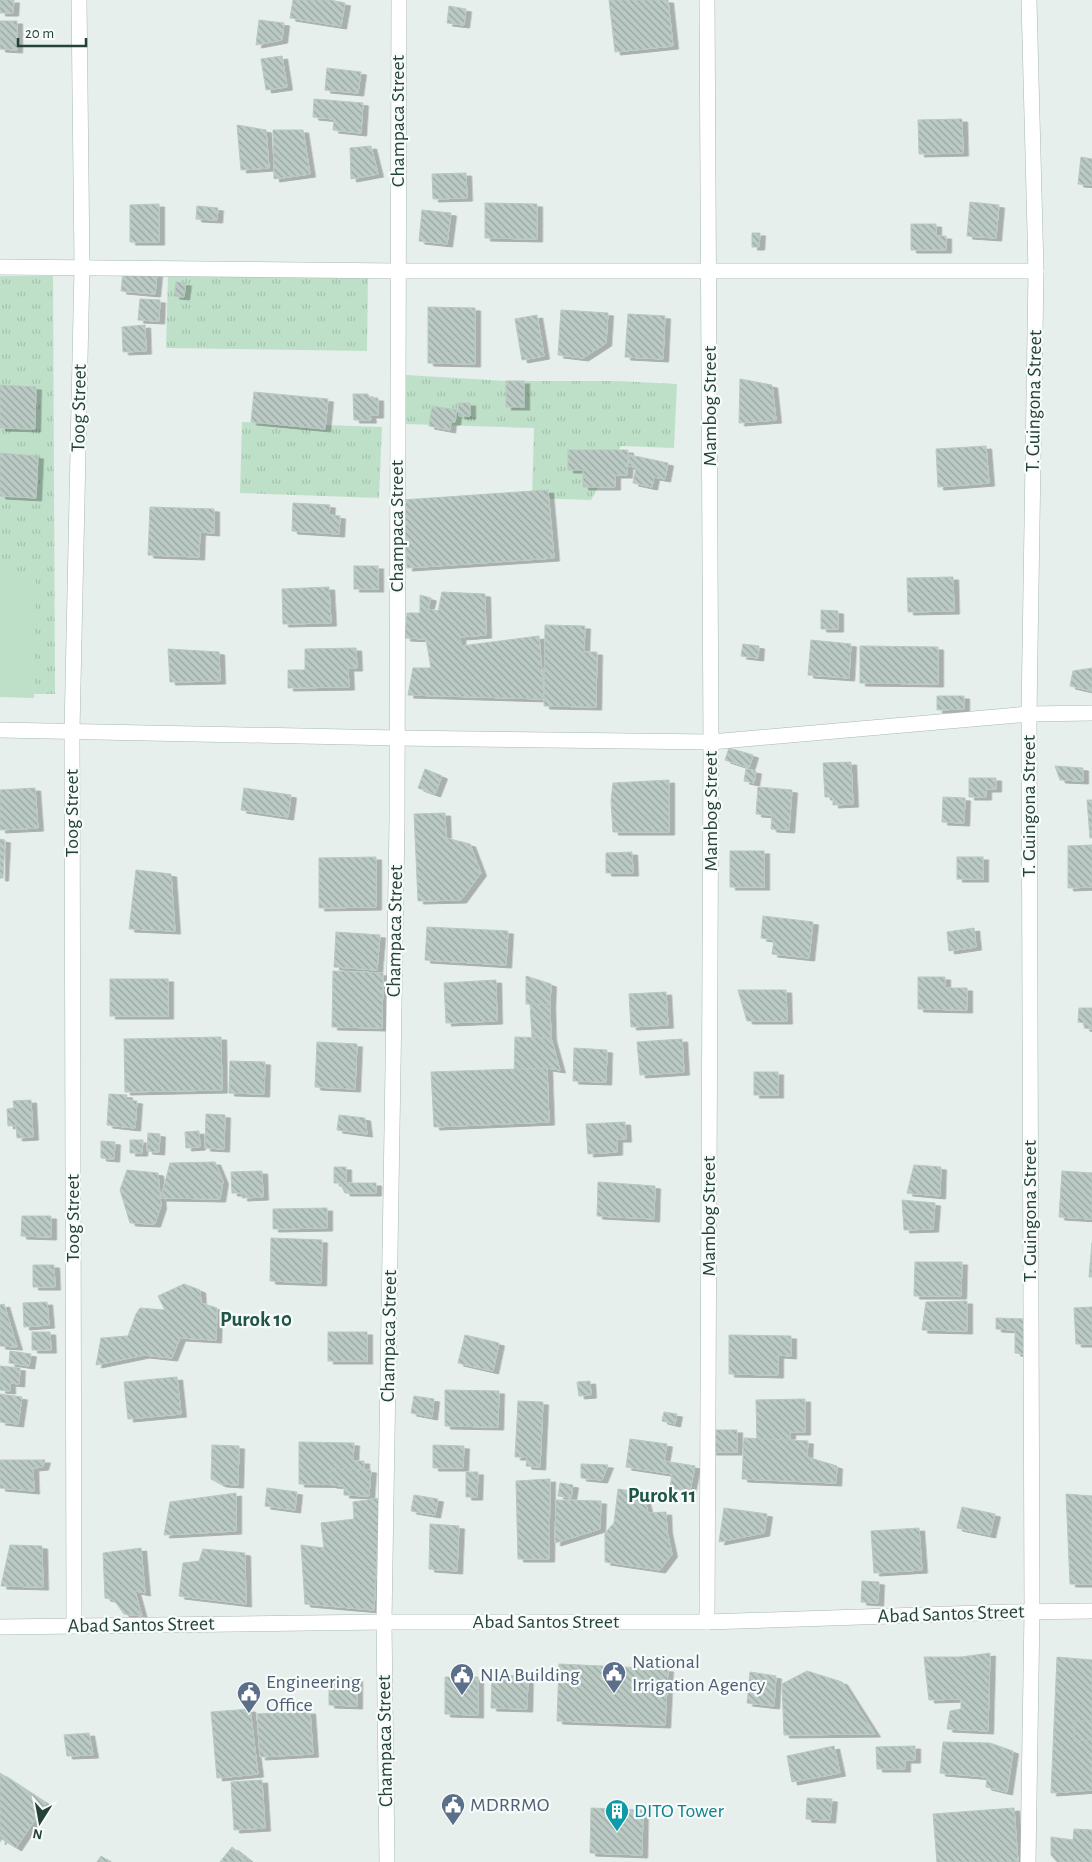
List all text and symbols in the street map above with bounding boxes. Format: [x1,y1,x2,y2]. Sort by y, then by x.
scale bar [18,15,85,47]
text: 20 m [25,26,54,41]
street label: Champaca Street [388,54,408,187]
street label: T. Guingona Street [1023,329,1045,472]
street label: Mambog Street [700,345,720,466]
street label: Toog Street [68,363,90,452]
street label: Champaca Street [387,459,407,592]
street label: T. Guingona Street [1019,734,1039,877]
street label: Mambog Street [701,750,721,871]
street label: Toog Street [62,768,82,857]
street label: Champaca Street [384,864,406,997]
street label: T. Guingona Street [1020,1139,1040,1282]
street label: Mambog Street [699,1155,719,1276]
street label: Toog Street [63,1173,83,1262]
street label: Champaca Street [378,1269,400,1402]
district label: Purok 10 [220,1309,292,1330]
district label: Purok 11 [628,1485,696,1506]
street label: Abad Santos Street [877,1601,1025,1627]
street label: Abad Santos Street [473,1612,620,1632]
street label: Abad Santos Street [67,1614,215,1636]
place label: National Irrigation Agency [632,1652,766,1695]
public building icon: National Irrigation Agency [601,1660,627,1694]
public building icon: NIA Building [449,1662,475,1696]
place label: NIA Building [480,1665,580,1685]
place label: Engineering Office [266,1672,361,1715]
street label: Champaca Street [374,1674,396,1807]
public building icon: Engineering Office [236,1680,262,1714]
public building icon: MDRRMO [440,1792,466,1826]
place label: MDRRMO [470,1795,549,1815]
north arrow [15,1797,65,1847]
building icon: DITO Tower [604,1798,630,1832]
place label: DITO Tower [634,1801,724,1821]
text: N [32,1826,44,1842]

